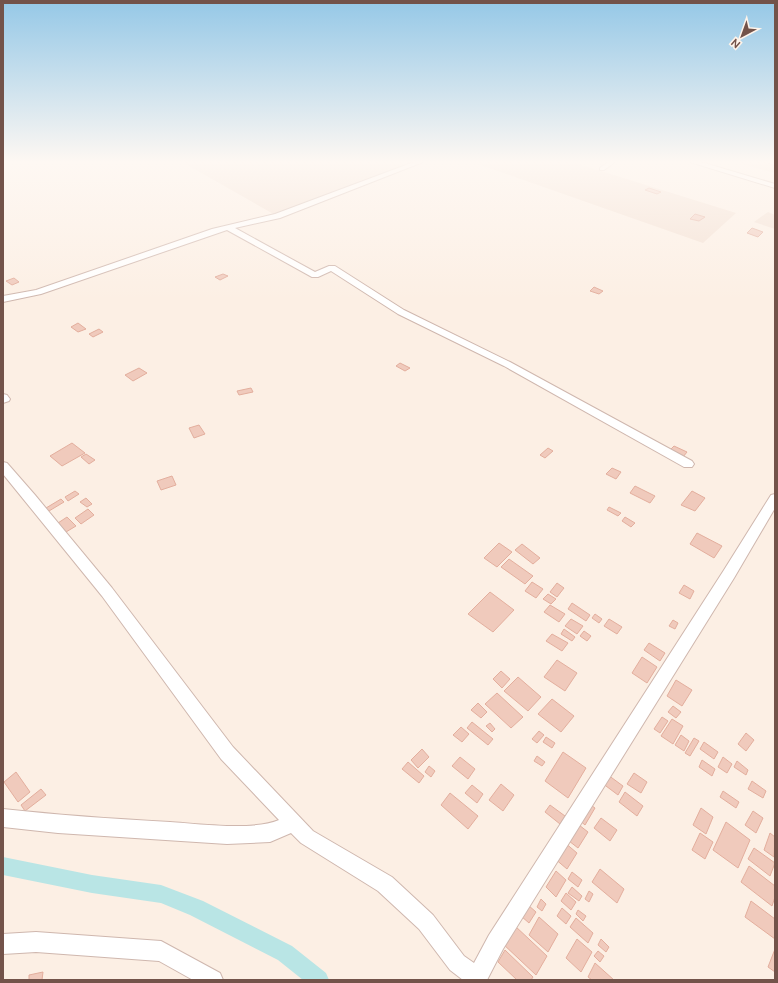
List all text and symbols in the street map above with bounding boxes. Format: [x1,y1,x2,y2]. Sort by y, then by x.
north arrow [722,16,762,56]
text: N [728,36,742,51]

